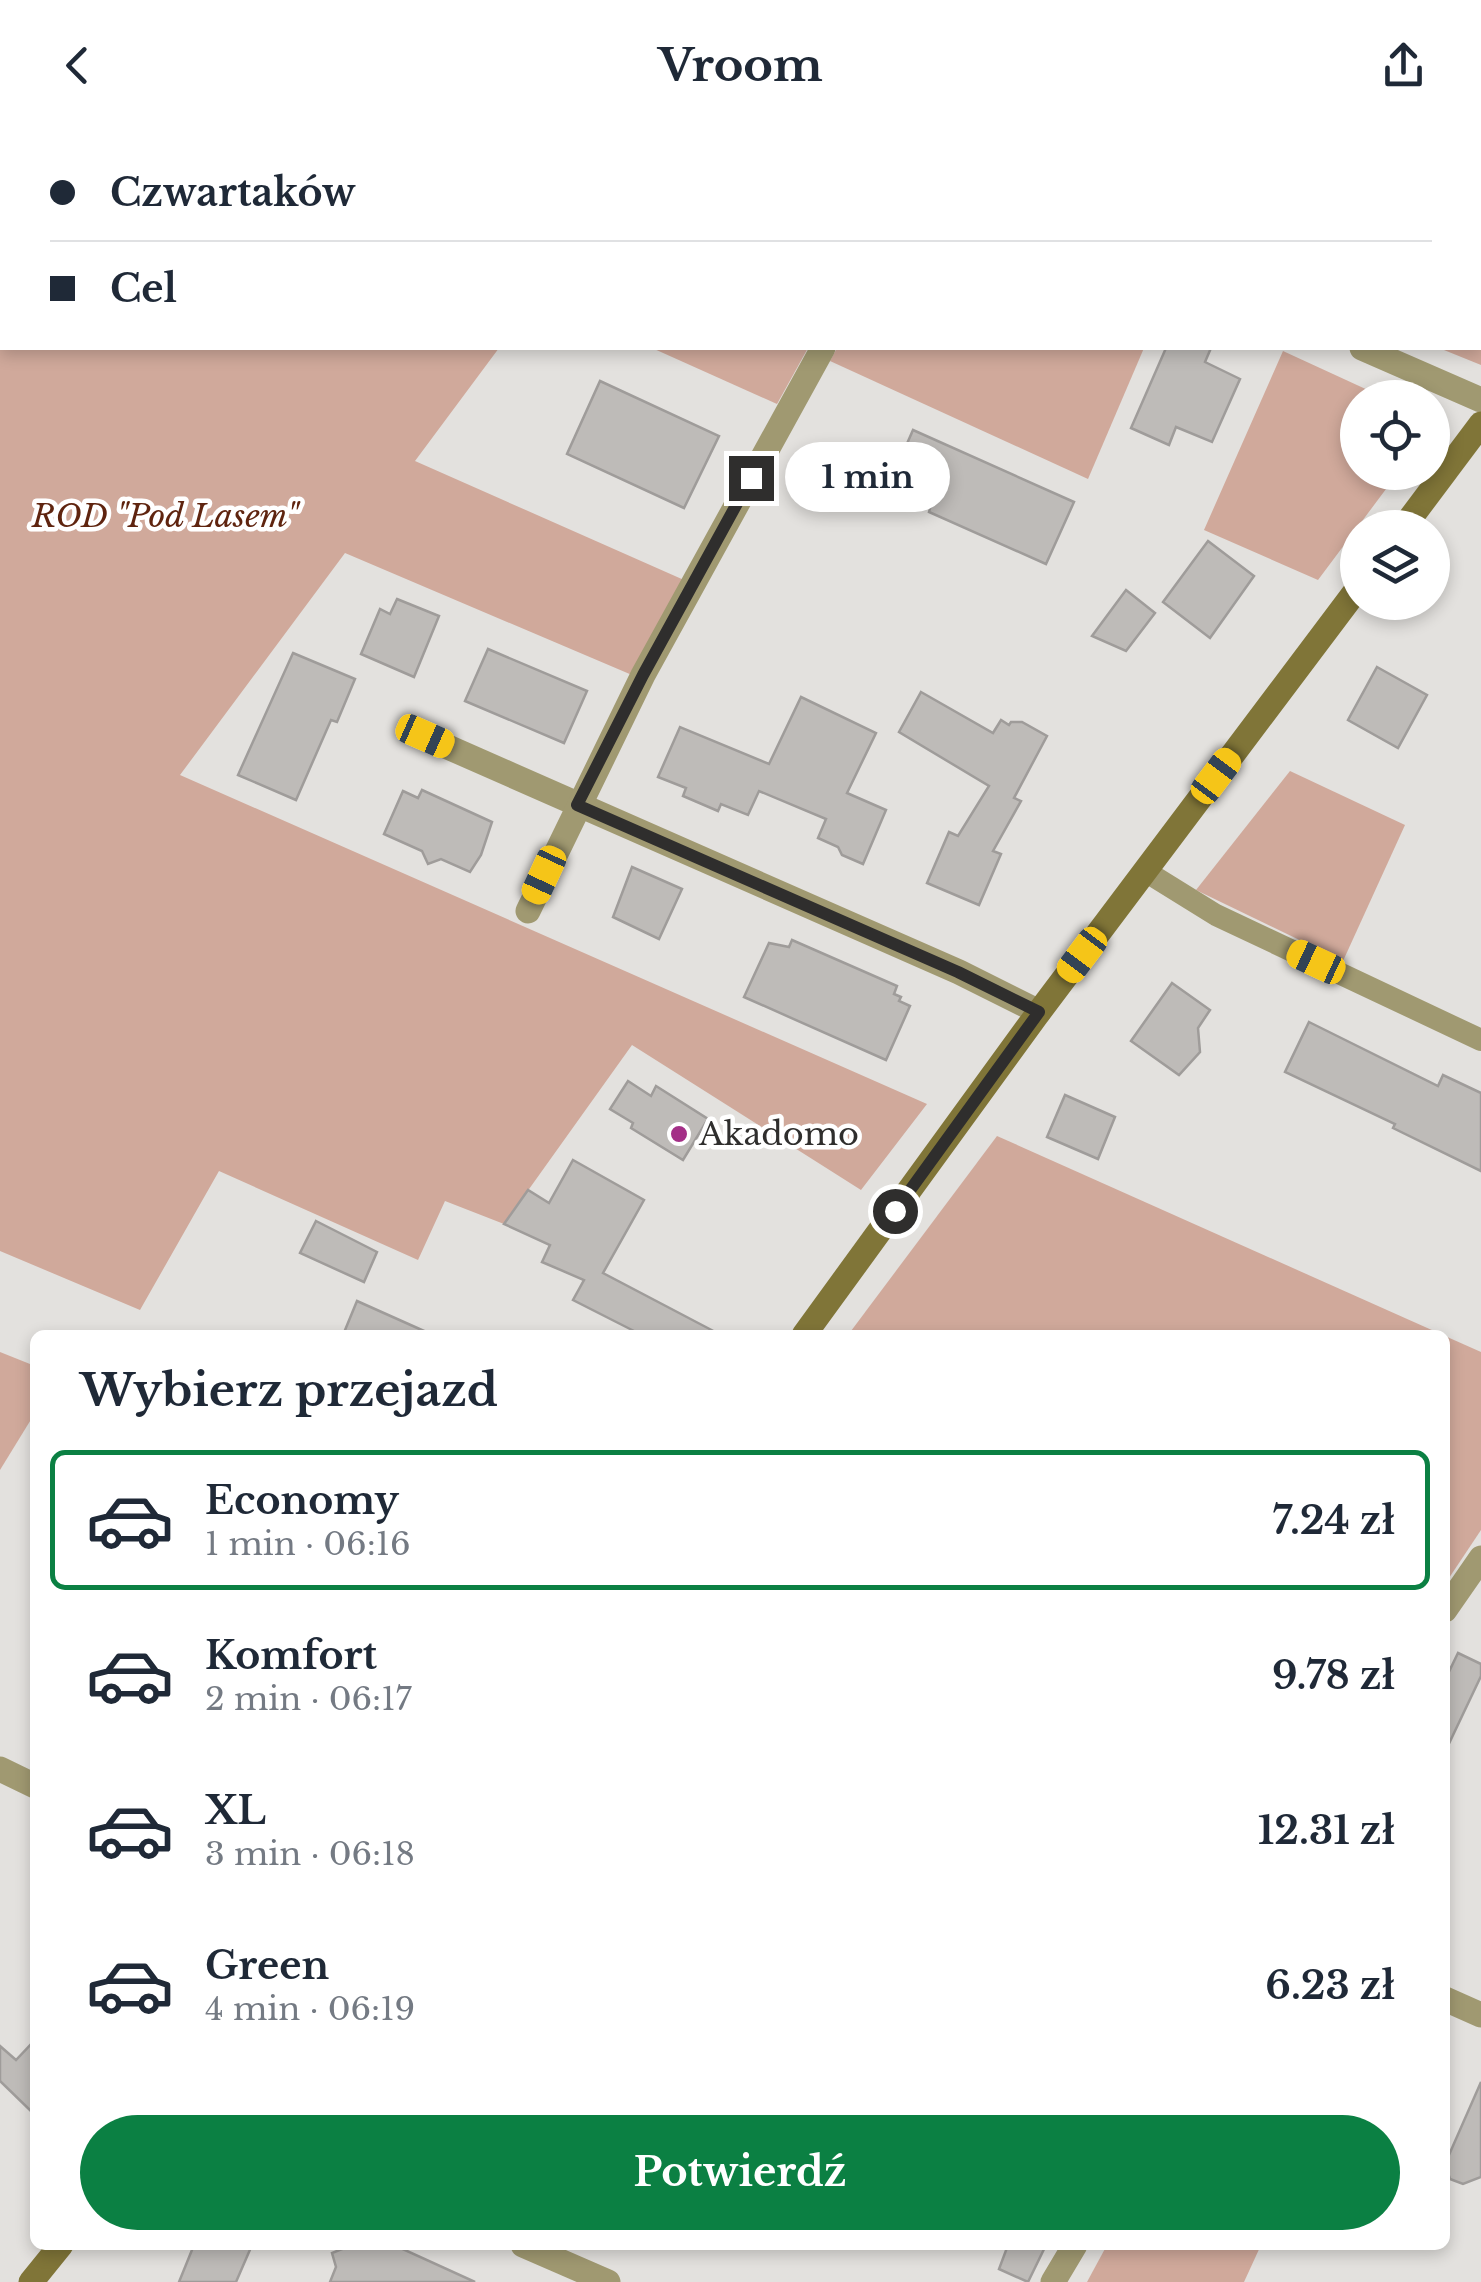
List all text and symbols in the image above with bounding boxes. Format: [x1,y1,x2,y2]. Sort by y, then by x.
text: Vroom [658,37,823,93]
icon: back [50,38,105,93]
icon: share [1376,38,1431,93]
text: Czwartaków [110,169,356,216]
text: Cel [110,265,177,312]
map controls [1340,380,1450,620]
button: locate [1340,380,1450,490]
callout: 1 min [786,443,951,513]
route end [729,456,774,501]
text: 1 min [821,457,914,497]
park label: ROD "Pod Lasem" [31,496,301,536]
button: layers [1340,510,1450,620]
car [391,710,459,762]
car [1186,743,1246,809]
car [518,841,570,909]
car [1052,922,1112,988]
car [1282,936,1350,988]
place label: Akadomo [698,1114,859,1154]
marker: Akadomo [668,1123,690,1145]
route start [873,1189,918,1234]
text: Wybierz przejazd [80,1362,498,1418]
icon: car [85,1475,175,1565]
text: Economy [205,1477,399,1524]
text: 7.24 zł [1272,1497,1395,1544]
text: 1 min · 06:16 [205,1524,411,1564]
icon: car [85,1630,175,1720]
text: Komfort [205,1632,377,1679]
text: 9.78 zł [1272,1652,1395,1699]
text: 2 min · 06:17 [205,1679,412,1719]
icon: car [85,1785,175,1875]
text: XL [205,1787,266,1834]
text: 12.31 zł [1258,1807,1395,1854]
text: 3 min · 06:18 [205,1834,415,1874]
icon: car [85,1940,175,2030]
text: Green [205,1942,329,1989]
text: 6.23 zł [1265,1962,1395,2009]
text: 4 min · 06:19 [205,1989,415,2029]
button: Potwierdź [80,2115,1400,2230]

